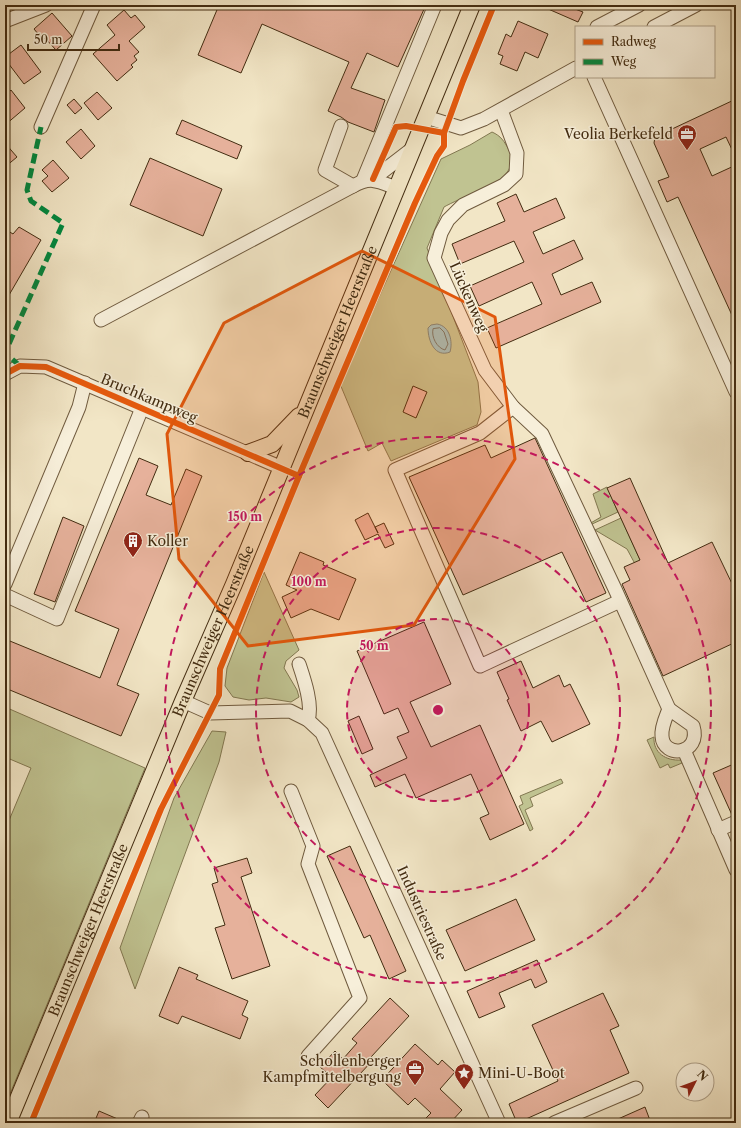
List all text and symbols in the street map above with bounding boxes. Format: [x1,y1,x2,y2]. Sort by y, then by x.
scale bar [28,26,119,52]
legend [575,26,715,78]
text: 50 m [34,32,63,47]
text: Radweg [611,34,657,49]
text: Weg [610,54,637,69]
office icon: Veolia Berkefeld [676,123,698,151]
place label: Veolia Berkefeld [563,125,673,143]
street label: Braunschweiger Heerstraße [294,243,381,421]
street label: Lückenweg [445,259,493,336]
street label: Bruchkampweg [98,370,201,427]
text: 150 m [228,509,262,524]
building icon: Koller [122,530,144,558]
place label: Koller [147,532,188,550]
street label: Braunschweiger Heerstraße [168,542,258,720]
text: 100 m [291,574,327,589]
text: 50 m [359,638,389,653]
centre of rings [431,703,445,717]
street label: Braunschweiger Heerstraße [44,841,132,1019]
street label: Industriestraße [393,863,451,963]
place label: Schollenberger Kampfmittelbergung [263,1052,402,1086]
office icon: Schollenberger Kampfmittelbergung [404,1058,426,1086]
place icon: Mini-U-Boot [453,1062,475,1090]
north arrow [675,1062,715,1102]
place label: Mini-U-Boot [478,1064,565,1082]
text: N [694,1067,711,1084]

